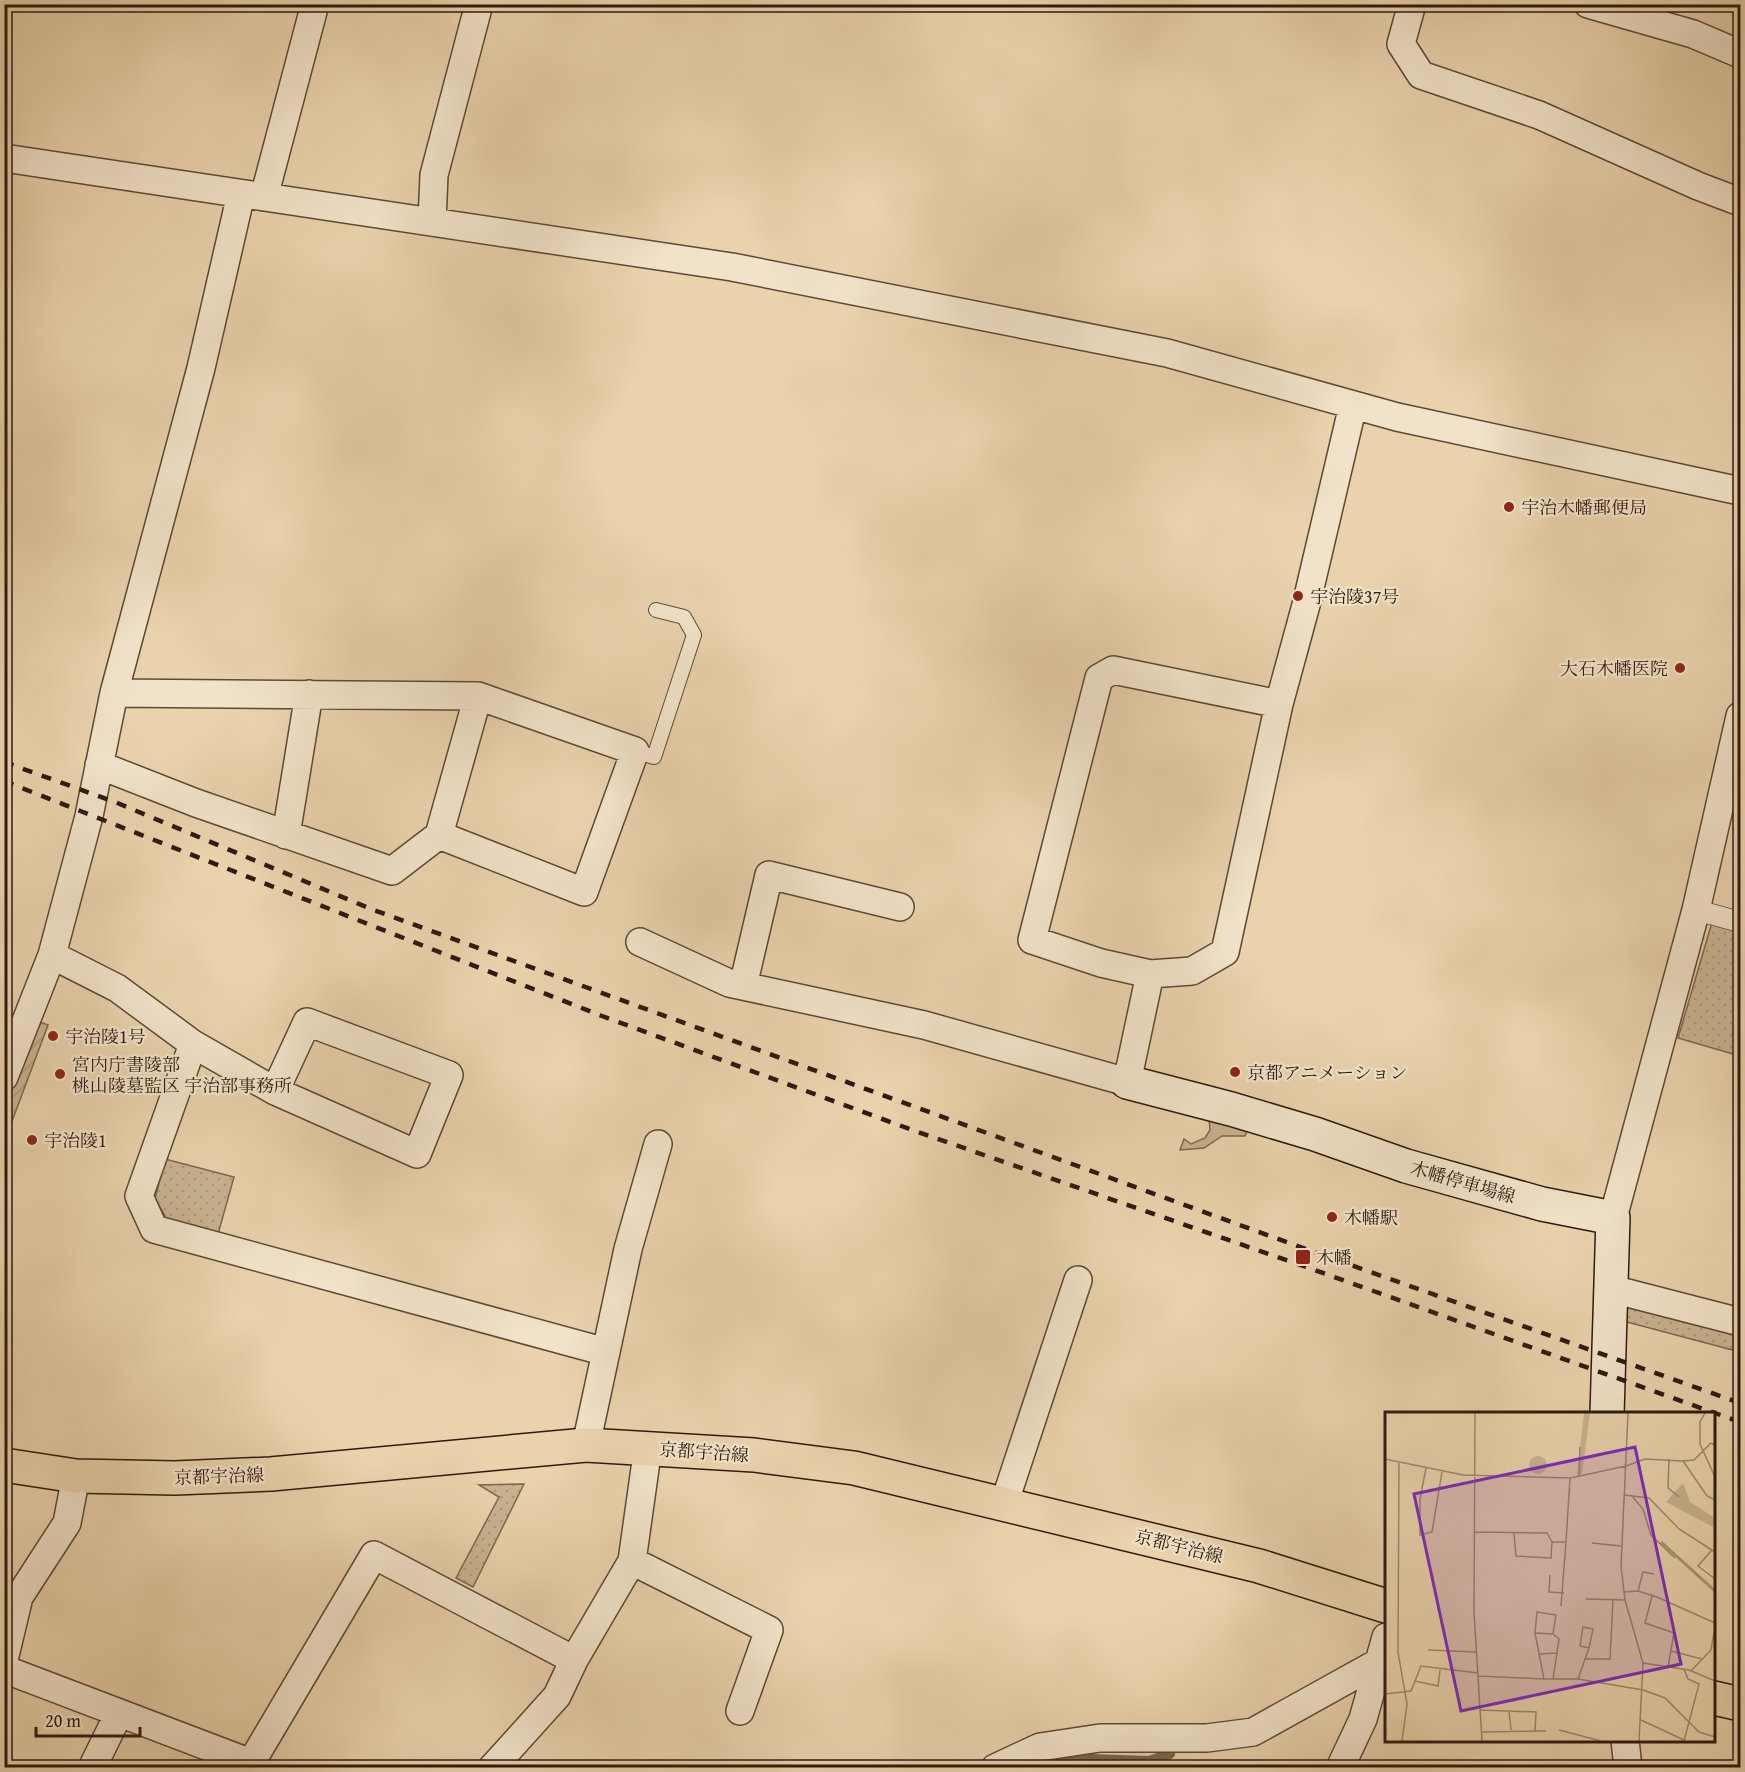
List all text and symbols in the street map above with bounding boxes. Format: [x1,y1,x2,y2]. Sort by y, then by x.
place label: 宇治木幡郵便局 [1521,494,1647,521]
marker: 宇治木幡郵便局 [1502,500,1516,514]
place label: 宇治陵37号 [1310,583,1399,610]
marker: 宇治陵37号 [1291,589,1305,603]
place label: 大石木幡医院 [1560,655,1668,682]
marker: 大石木幡医院 [1673,661,1687,675]
place label: 宇治陵1号 [65,1023,146,1050]
marker: 宇治陵1号 [46,1029,60,1043]
place label: 宮内庁書陵部 桃山陵墓監区 宇治部事務所 [72,1051,292,1099]
place label: 京都アニメーション [1247,1059,1407,1086]
marker: 京都アニメーション [1228,1065,1242,1079]
marker: 宮内庁書陵部 桃山陵墓監区 宇治部事務所 [53,1067,67,1081]
place label: 宇治陵1 [44,1127,107,1154]
marker: 宇治陵1 [25,1133,39,1147]
street label: 木幡停車場線 [1407,1154,1519,1210]
place label: 木幡駅 [1344,1204,1398,1231]
marker: 木幡駅 [1325,1210,1339,1224]
place label: 木幡 [1316,1244,1352,1271]
marker: 木幡 [1294,1248,1312,1266]
inset map [1385,1412,1715,1742]
street label: 京都宇治線 [658,1435,750,1469]
street label: 京都宇治線 [174,1461,264,1491]
street label: 京都宇治線 [1132,1522,1226,1570]
scale bar [36,1700,140,1738]
text: 20 m [45,1707,81,1734]

